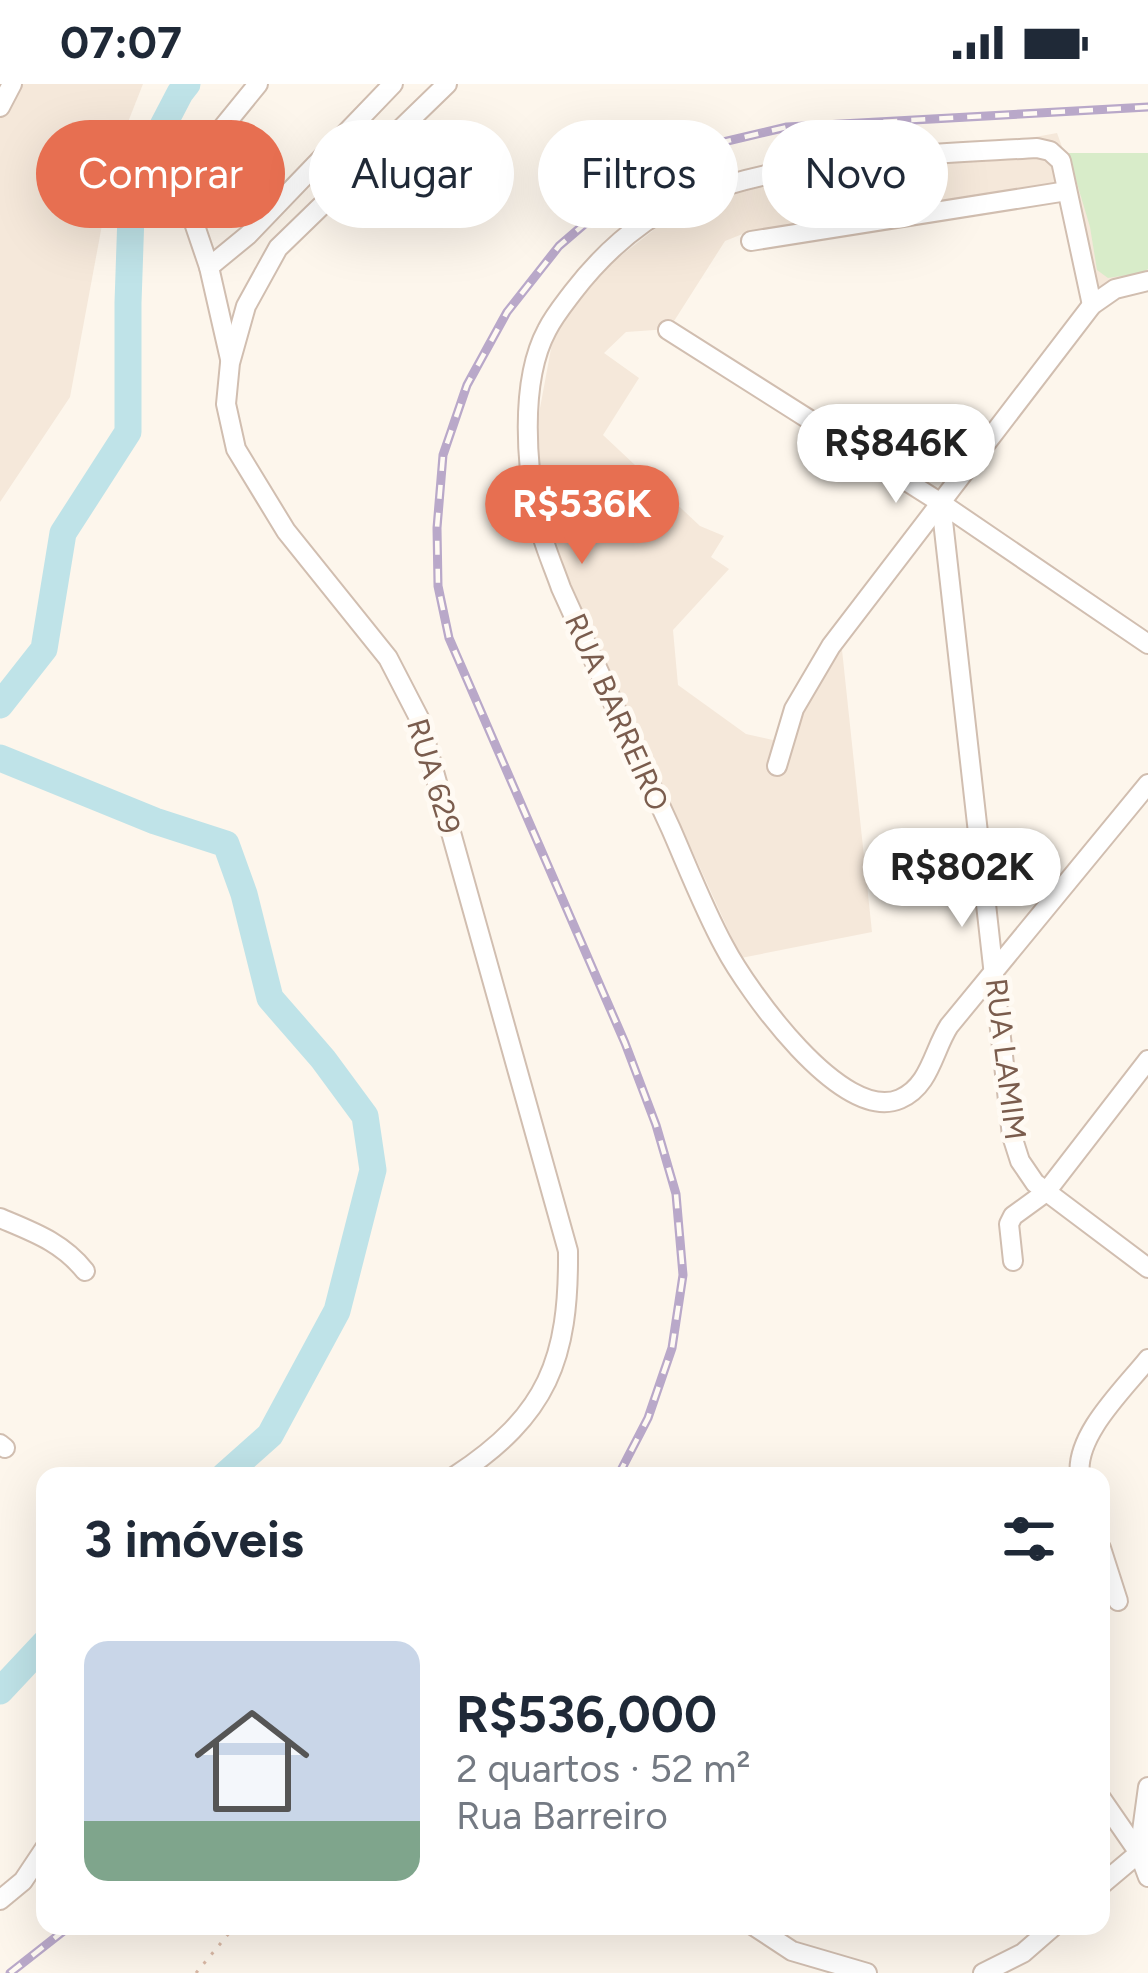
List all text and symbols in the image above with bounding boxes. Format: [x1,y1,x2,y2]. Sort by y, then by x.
text: 07:07 [60,15,182,69]
chip: Comprar [36,120,285,228]
chip: Alugar [309,120,514,228]
chip: Filtros [538,120,738,228]
chip: Novo [762,120,948,228]
pin: R$846K [798,404,994,506]
text: R$846K [824,419,968,466]
pin: R$536K [484,465,680,567]
text: R$536K [512,480,652,527]
street label: RUA BARREIRO [557,608,677,816]
street label: RUA 629 [399,714,469,838]
pin: R$802K [864,828,1060,930]
text: R$802K [890,843,1034,890]
street label: RUA LAMIM [978,976,1034,1142]
icon: filters [996,1506,1062,1572]
text: 3 imóveis [84,1509,304,1570]
text: R$536,000 [456,1684,717,1745]
icon: home [180,1689,324,1833]
text: 2 quartos · 52 m² [456,1745,751,1792]
text: Rua Barreiro [456,1792,668,1839]

